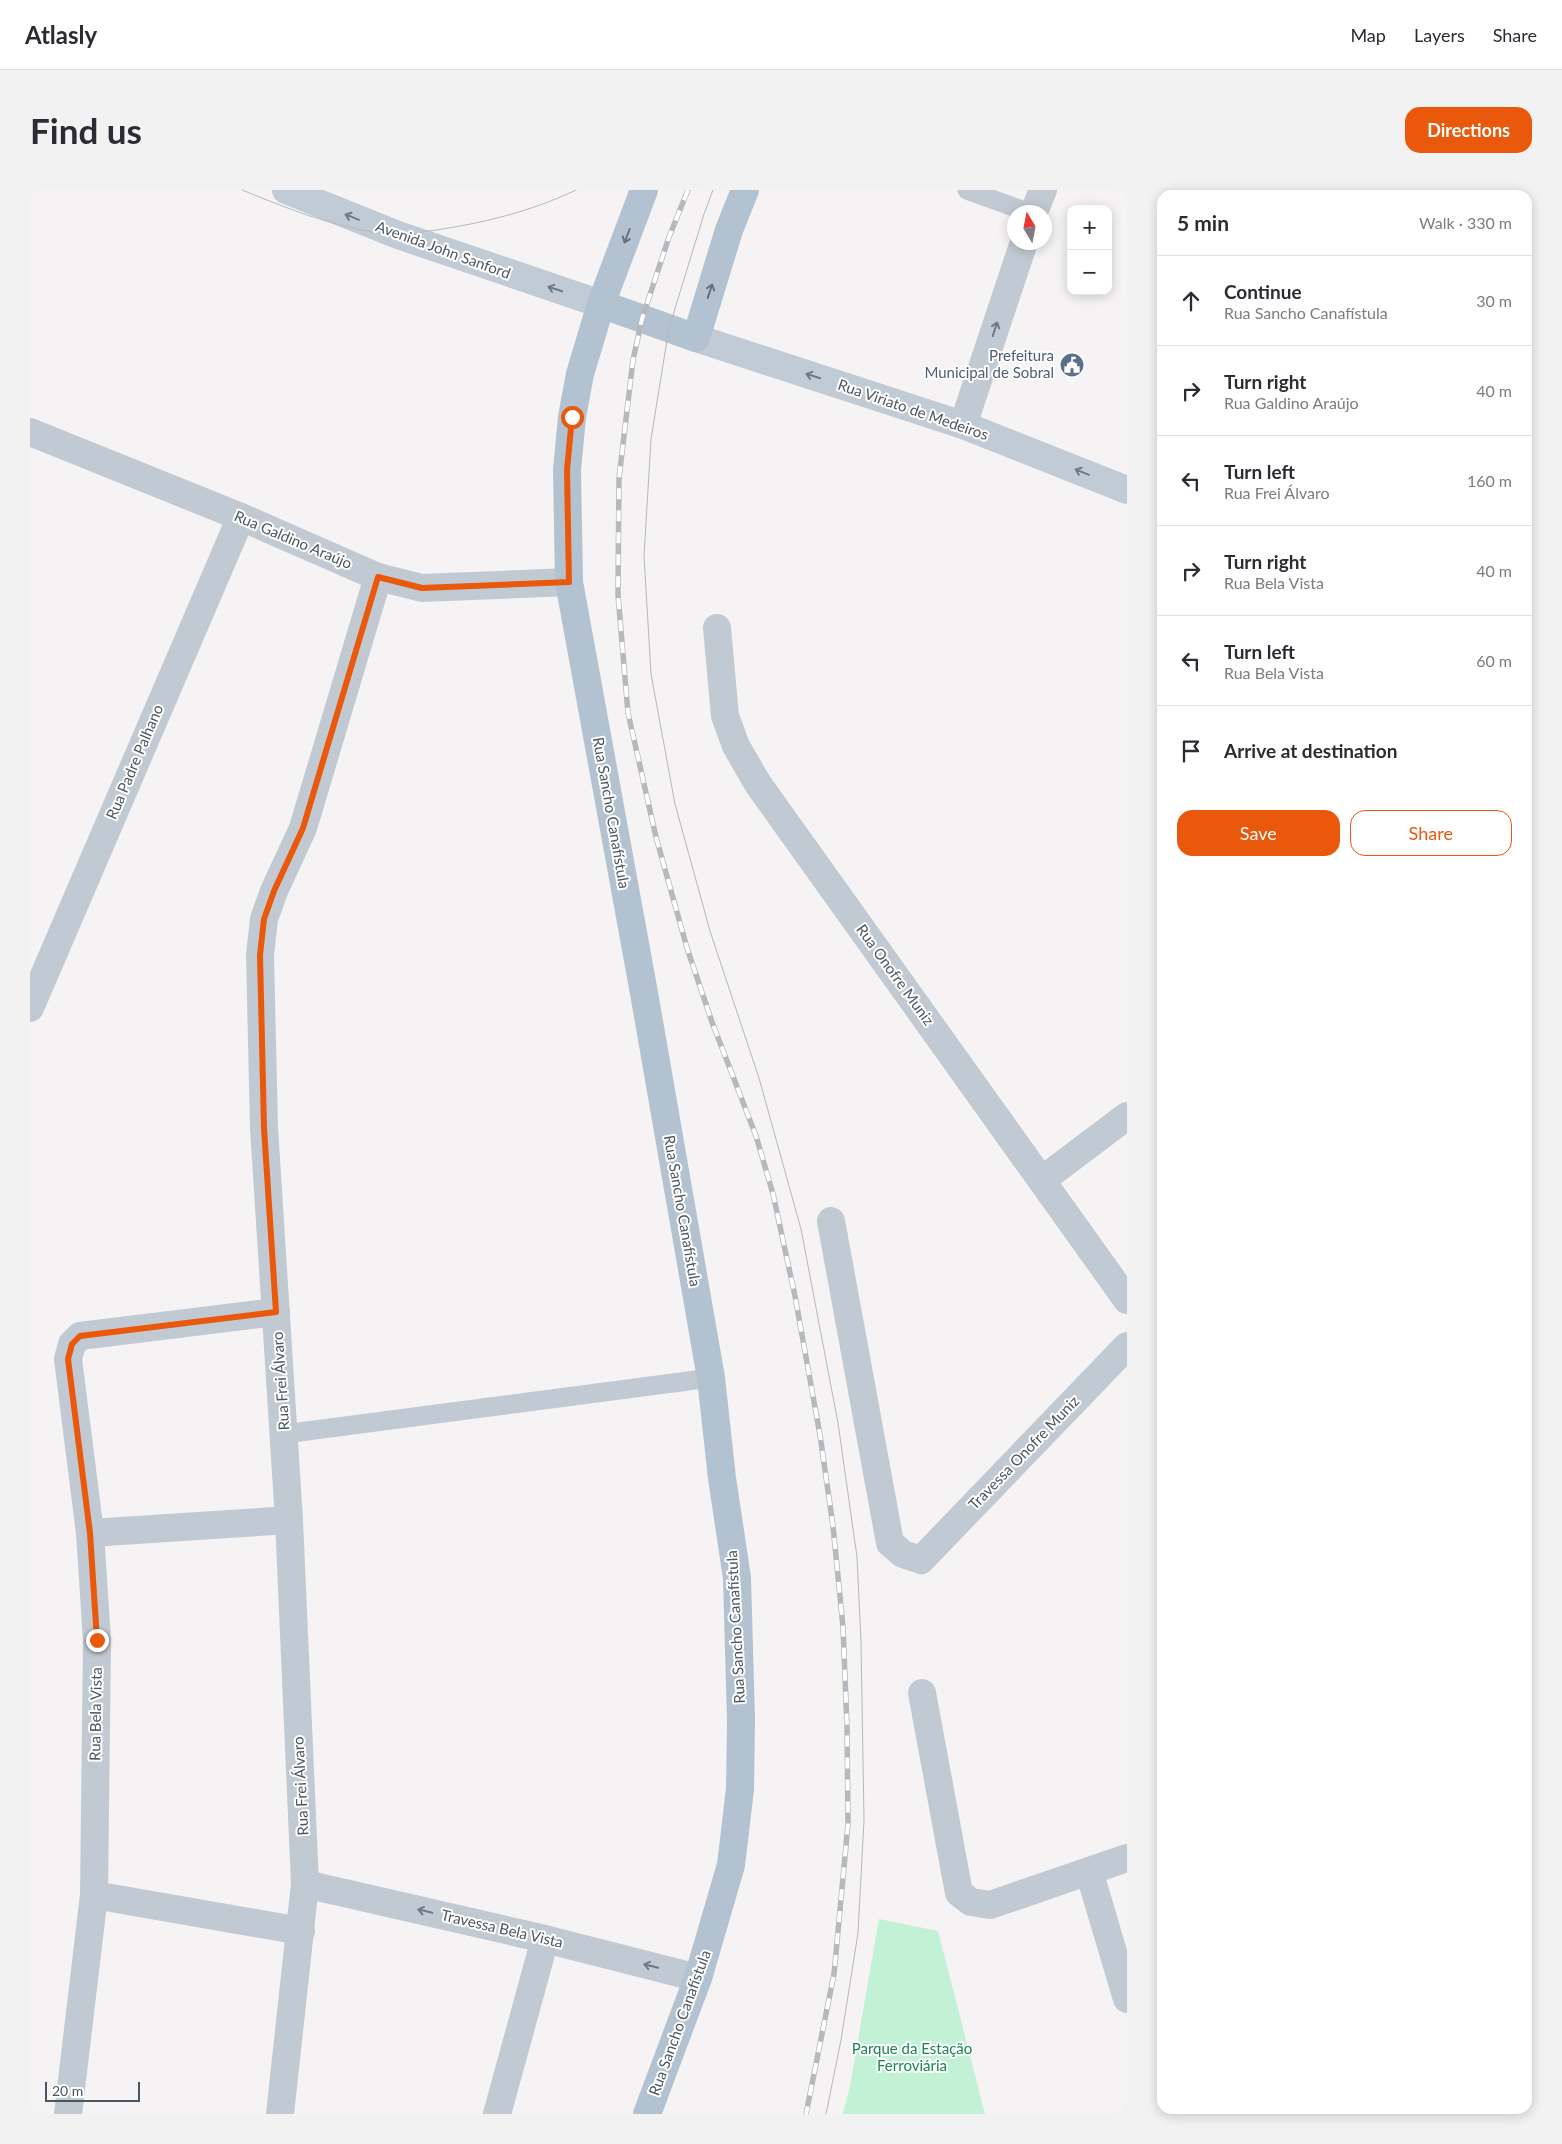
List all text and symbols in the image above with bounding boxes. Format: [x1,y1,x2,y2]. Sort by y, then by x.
text: Atlasly [25,20,97,49]
text: Map [1350,24,1386,46]
text: Layers [1414,24,1465,46]
text: Share [1493,24,1537,46]
button: Directions [1405,107,1532,153]
text: Find us [30,109,142,151]
north arrow [1007,205,1052,250]
map controls [1067,205,1112,295]
button: + [1067,205,1112,250]
text: 5 min [1177,210,1229,235]
one-way arrow [345,212,360,221]
text: Walk · 330 m [1419,213,1512,232]
street label: Avenida John Sanford [373,216,513,282]
one-way arrow [622,227,631,243]
button: − [1067,250,1112,295]
text: Continue [1224,280,1302,303]
one-way arrow [706,283,716,299]
one-way arrow [547,284,563,293]
icon: ahead [1177,287,1205,315]
text: 30 m [1476,291,1512,310]
text: Rua Sancho Canafístula [1224,303,1388,322]
one-way arrow [991,322,1000,337]
place label: Prefeitura Municipal de Sobral [924,346,1054,381]
public building icon: Prefeitura Municipal de Sobral [1059,352,1085,378]
text: Turn right [1224,370,1306,393]
one-way arrow [806,371,822,381]
street label: Rua Viriato de Medeiros [836,375,991,443]
icon: right [1177,377,1205,405]
text: 40 m [1476,381,1512,400]
text: Rua Galdino Araújo [1224,393,1359,412]
route start [561,406,584,429]
text: Turn left [1224,460,1295,483]
one-way arrow [1075,467,1090,476]
icon: left [1177,467,1205,495]
text: 160 m [1467,471,1512,490]
text: Rua Frei Álvaro [1224,483,1330,502]
street label: Rua Galdino Araújo [232,506,355,572]
text: Turn right [1224,550,1306,573]
icon: right [1177,557,1205,585]
text: 40 m [1476,561,1512,580]
text: Rua Bela Vista [1224,573,1324,592]
text: Turn left [1224,640,1295,663]
icon: left [1177,647,1205,675]
text: 60 m [1476,651,1512,670]
text: Rua Bela Vista [1224,663,1324,682]
street label: Rua Padre Palhano [102,702,166,822]
street label: Rua Sancho Canafístula [590,736,634,890]
icon: arrive [1177,737,1205,765]
text: Arrive at destination [1224,739,1397,762]
button: Save [1177,810,1340,856]
button: Share [1350,810,1512,856]
street label: Rua Onofre Muniz [853,920,939,1029]
street label: Rua Sancho Canafístula [661,1134,705,1288]
street label: Rua Frei Álvaro [268,1331,292,1431]
street label: Travessa Onofre Muniz [964,1392,1082,1513]
street label: Rua Sancho Canafístula [722,1550,748,1704]
route end [86,1629,109,1652]
street label: Rua Bela Vista [85,1667,105,1761]
street label: Rua Frei Álvaro [288,1736,312,1836]
street label: Travessa Bela Vista [440,1905,565,1951]
one-way arrow [418,1906,434,1915]
street label: Rua Sancho Canafístula [644,1947,714,2098]
one-way arrow [644,1961,660,1970]
park label: Parque da Estação Ferroviária [852,2039,972,2074]
scale bar [45,2079,140,2102]
text: 20 m [52,2082,83,2099]

